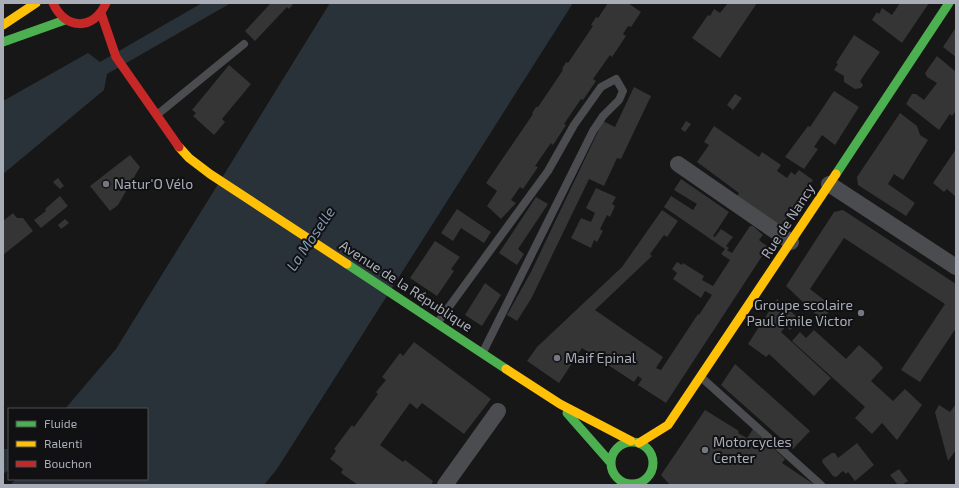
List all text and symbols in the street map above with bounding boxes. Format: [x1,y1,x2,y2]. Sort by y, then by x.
place label: Natur'O Vélo [114,175,193,192]
marker: Natur'O Vélo [101,179,111,189]
street label: Rue de Nancy [757,180,818,261]
water label: La Moselle [282,203,338,274]
street label: Avenue de la République [337,236,476,335]
place label: Groupe scolaire Paul Émile Victor [746,296,853,329]
marker: Groupe scolaire Paul Émile Victor [856,308,866,318]
place label: Maif Epinal [565,349,637,366]
marker: Maif Epinal [552,353,562,363]
legend [8,408,148,480]
text: Fluide [44,416,77,430]
place label: Motorcycles Center [713,433,792,466]
text: Ralenti [44,436,83,450]
marker: Motorcycles Center [700,445,710,455]
text: Bouchon [44,456,92,470]

